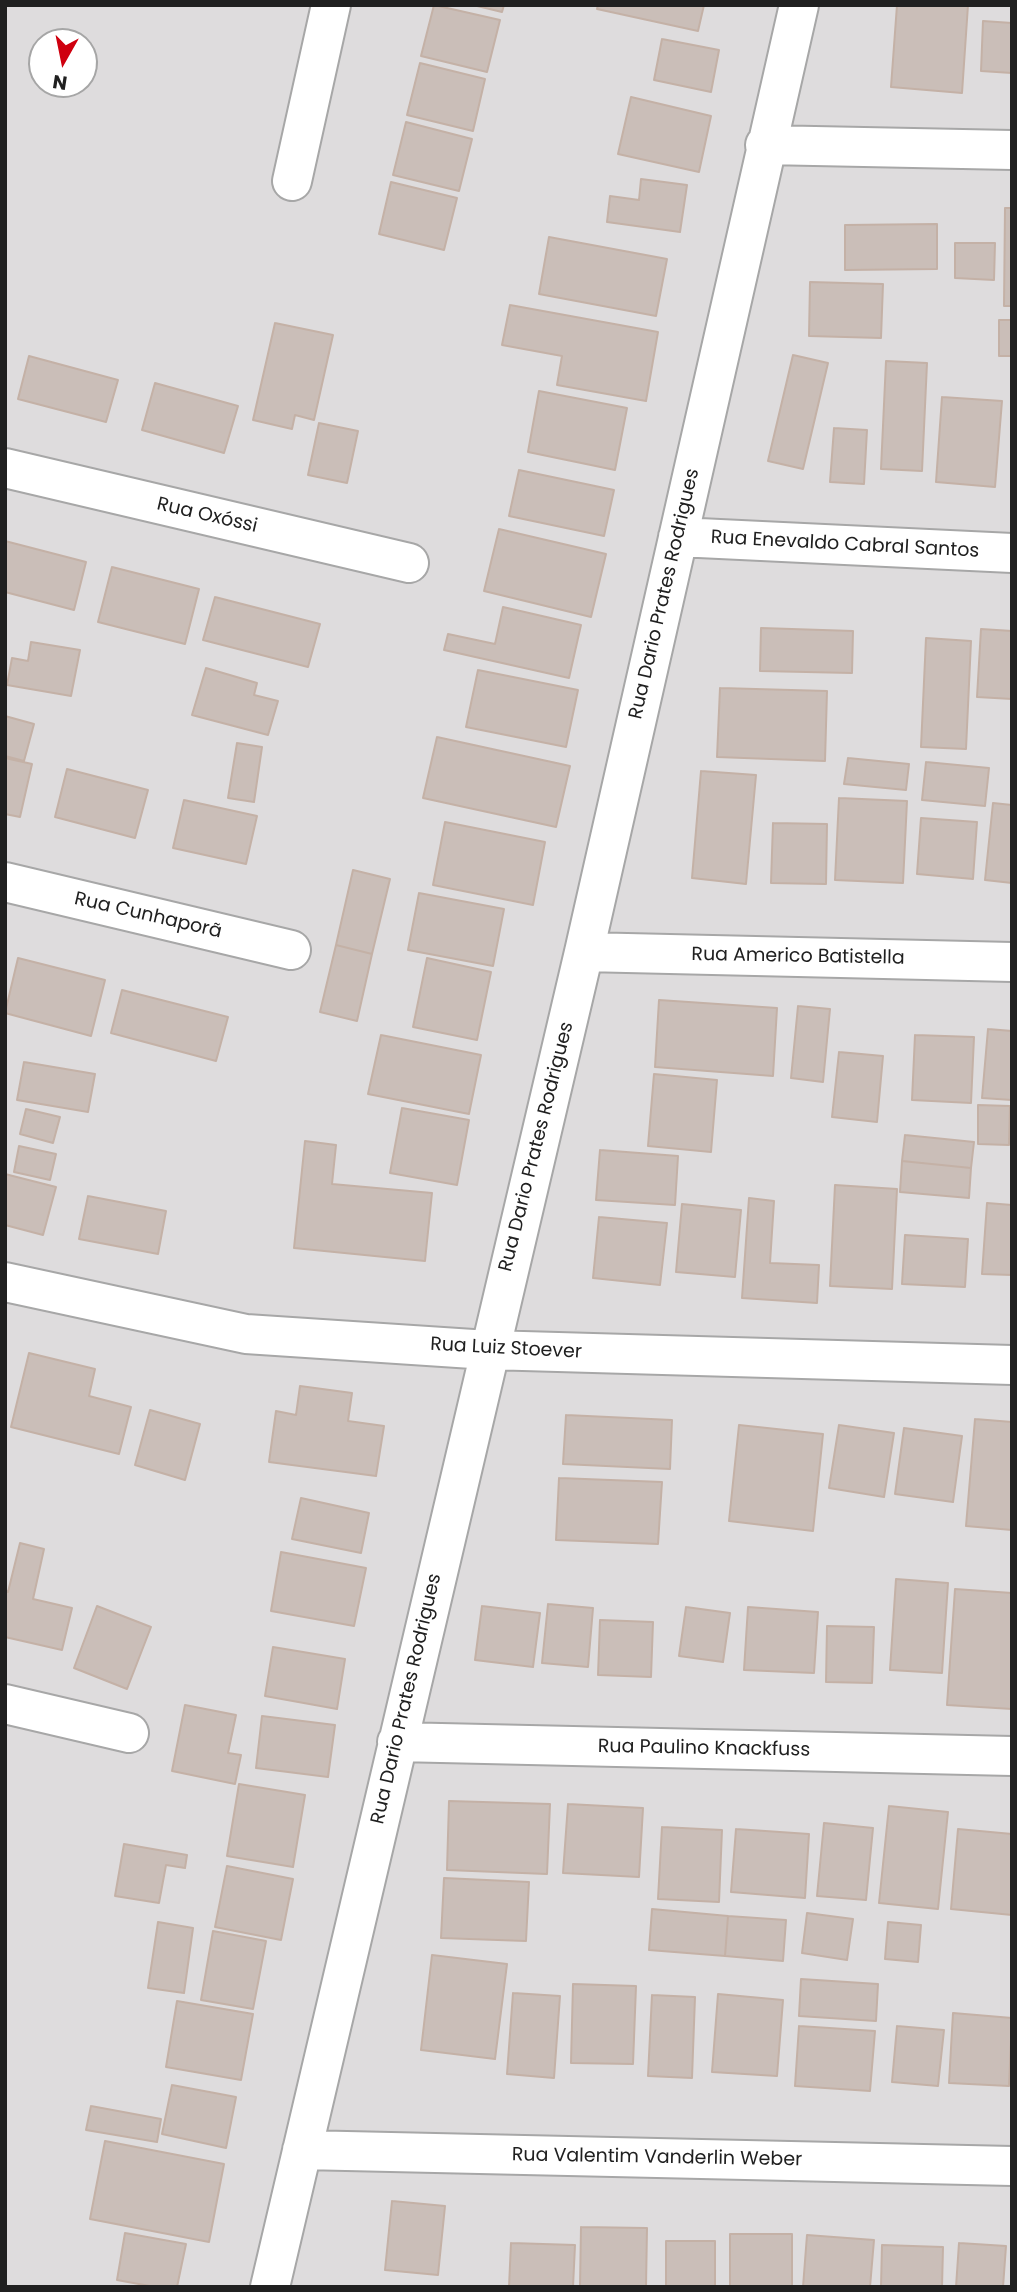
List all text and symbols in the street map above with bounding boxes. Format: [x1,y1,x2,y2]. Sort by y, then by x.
north arrow [28,28,98,98]
text: N [51,68,69,97]
street label: Rua Dario Prates Rodrigues [625,466,705,722]
street label: Rua Oxóssi [155,493,259,539]
street label: Rua Enevaldo Cabral Santos [710,527,980,563]
street label: Rua Cunhaporã [72,888,224,944]
street label: Rua Americo Batistella [691,944,905,970]
street label: Rua Dario Prates Rodrigues [495,1020,579,1274]
street label: Rua Luiz Stoever [430,1334,582,1364]
street label: Rua Dario Prates Rodrigues [367,1571,447,1827]
street label: Rua Paulino Knackfuss [598,1736,810,1762]
street label: Rua Valentim Vanderlin Weber [512,2144,802,2172]

